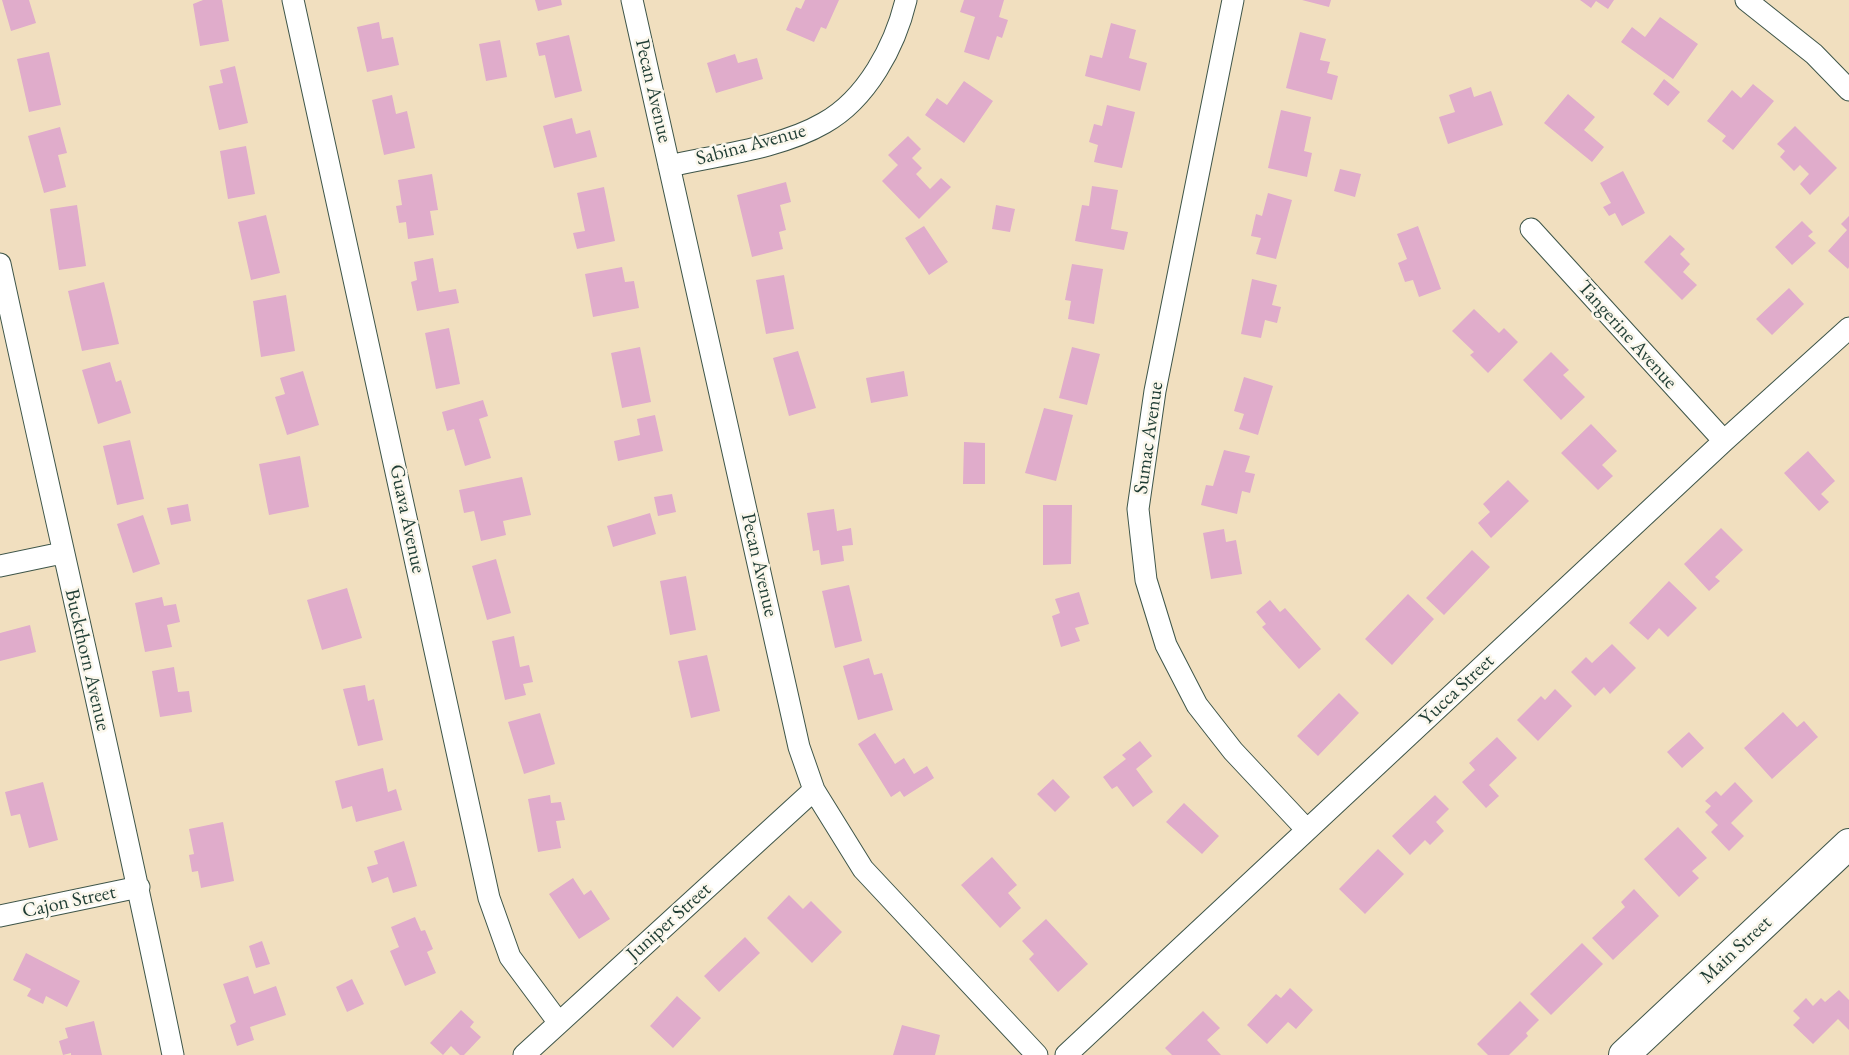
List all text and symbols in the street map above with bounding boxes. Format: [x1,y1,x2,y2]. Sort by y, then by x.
street label: Pecan Avenue [629,37,677,145]
street label: Sabina Avenue [694,119,808,171]
street label: Tangerine Avenue [1572,276,1682,394]
street label: Sumac Avenue [1129,380,1169,496]
street label: Guava Avenue [384,462,430,576]
street label: Pecan Avenue [735,511,783,619]
street label: Buckthorn Avenue [59,587,115,733]
street label: Yucca Street [1415,649,1499,731]
street label: Juniper Street [622,878,716,966]
street label: Cajon Street [20,880,118,924]
street label: Main Street [1695,911,1777,989]

